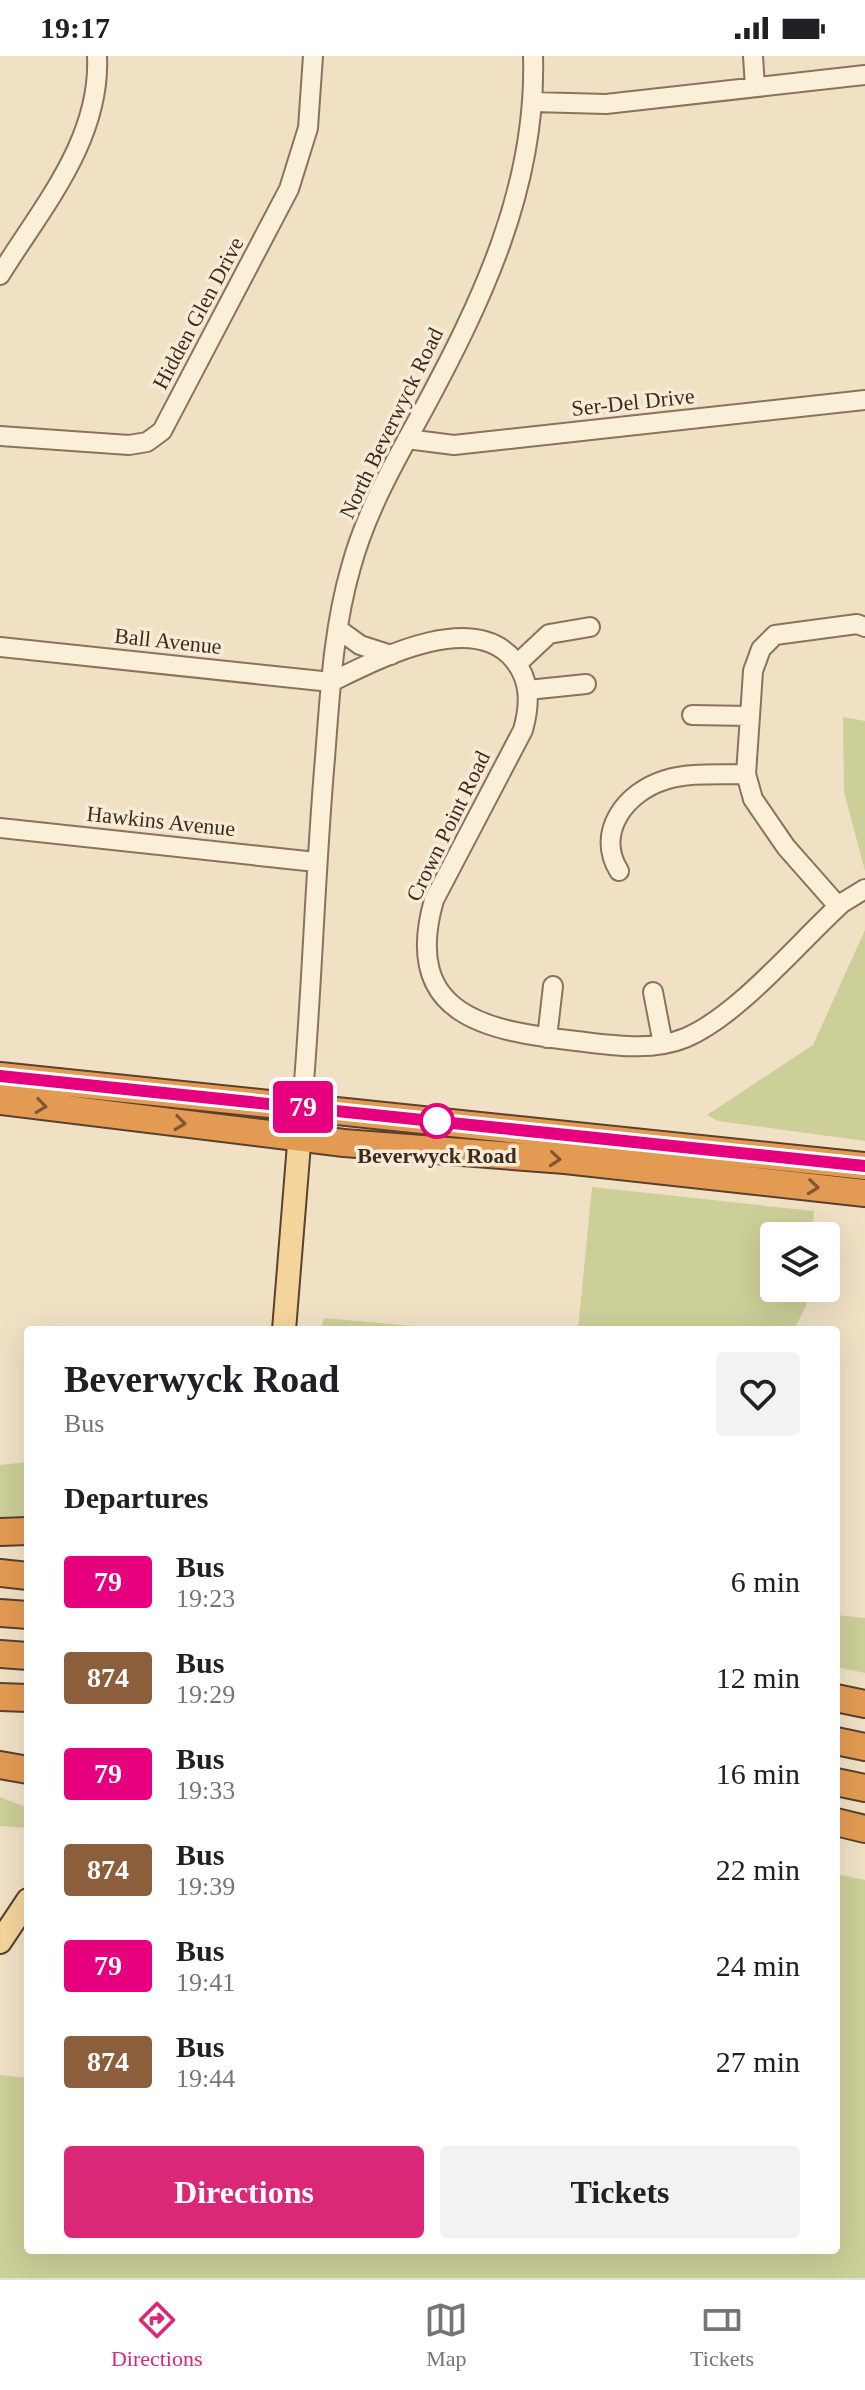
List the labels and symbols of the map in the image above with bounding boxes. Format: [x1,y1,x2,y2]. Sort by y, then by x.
street label: Hidden Glen Drive [147,233,249,393]
street label: North Beverwyck Road [334,324,448,522]
street label: Ser-Del Drive [570,383,696,421]
street label: Ball Avenue [113,623,223,659]
street label: Crown Point Road [401,747,495,905]
street label: Hawkins Avenue [85,801,237,841]
line badge: 79 [267,1081,339,1133]
one-way arrow [35,1098,48,1115]
marker: Beverwyck Road [420,1104,454,1138]
one-way arrow [173,1114,187,1131]
place label: Beverwyck Road [357,1143,517,1168]
one-way arrow [549,1150,562,1167]
one-way arrow [807,1178,820,1195]

